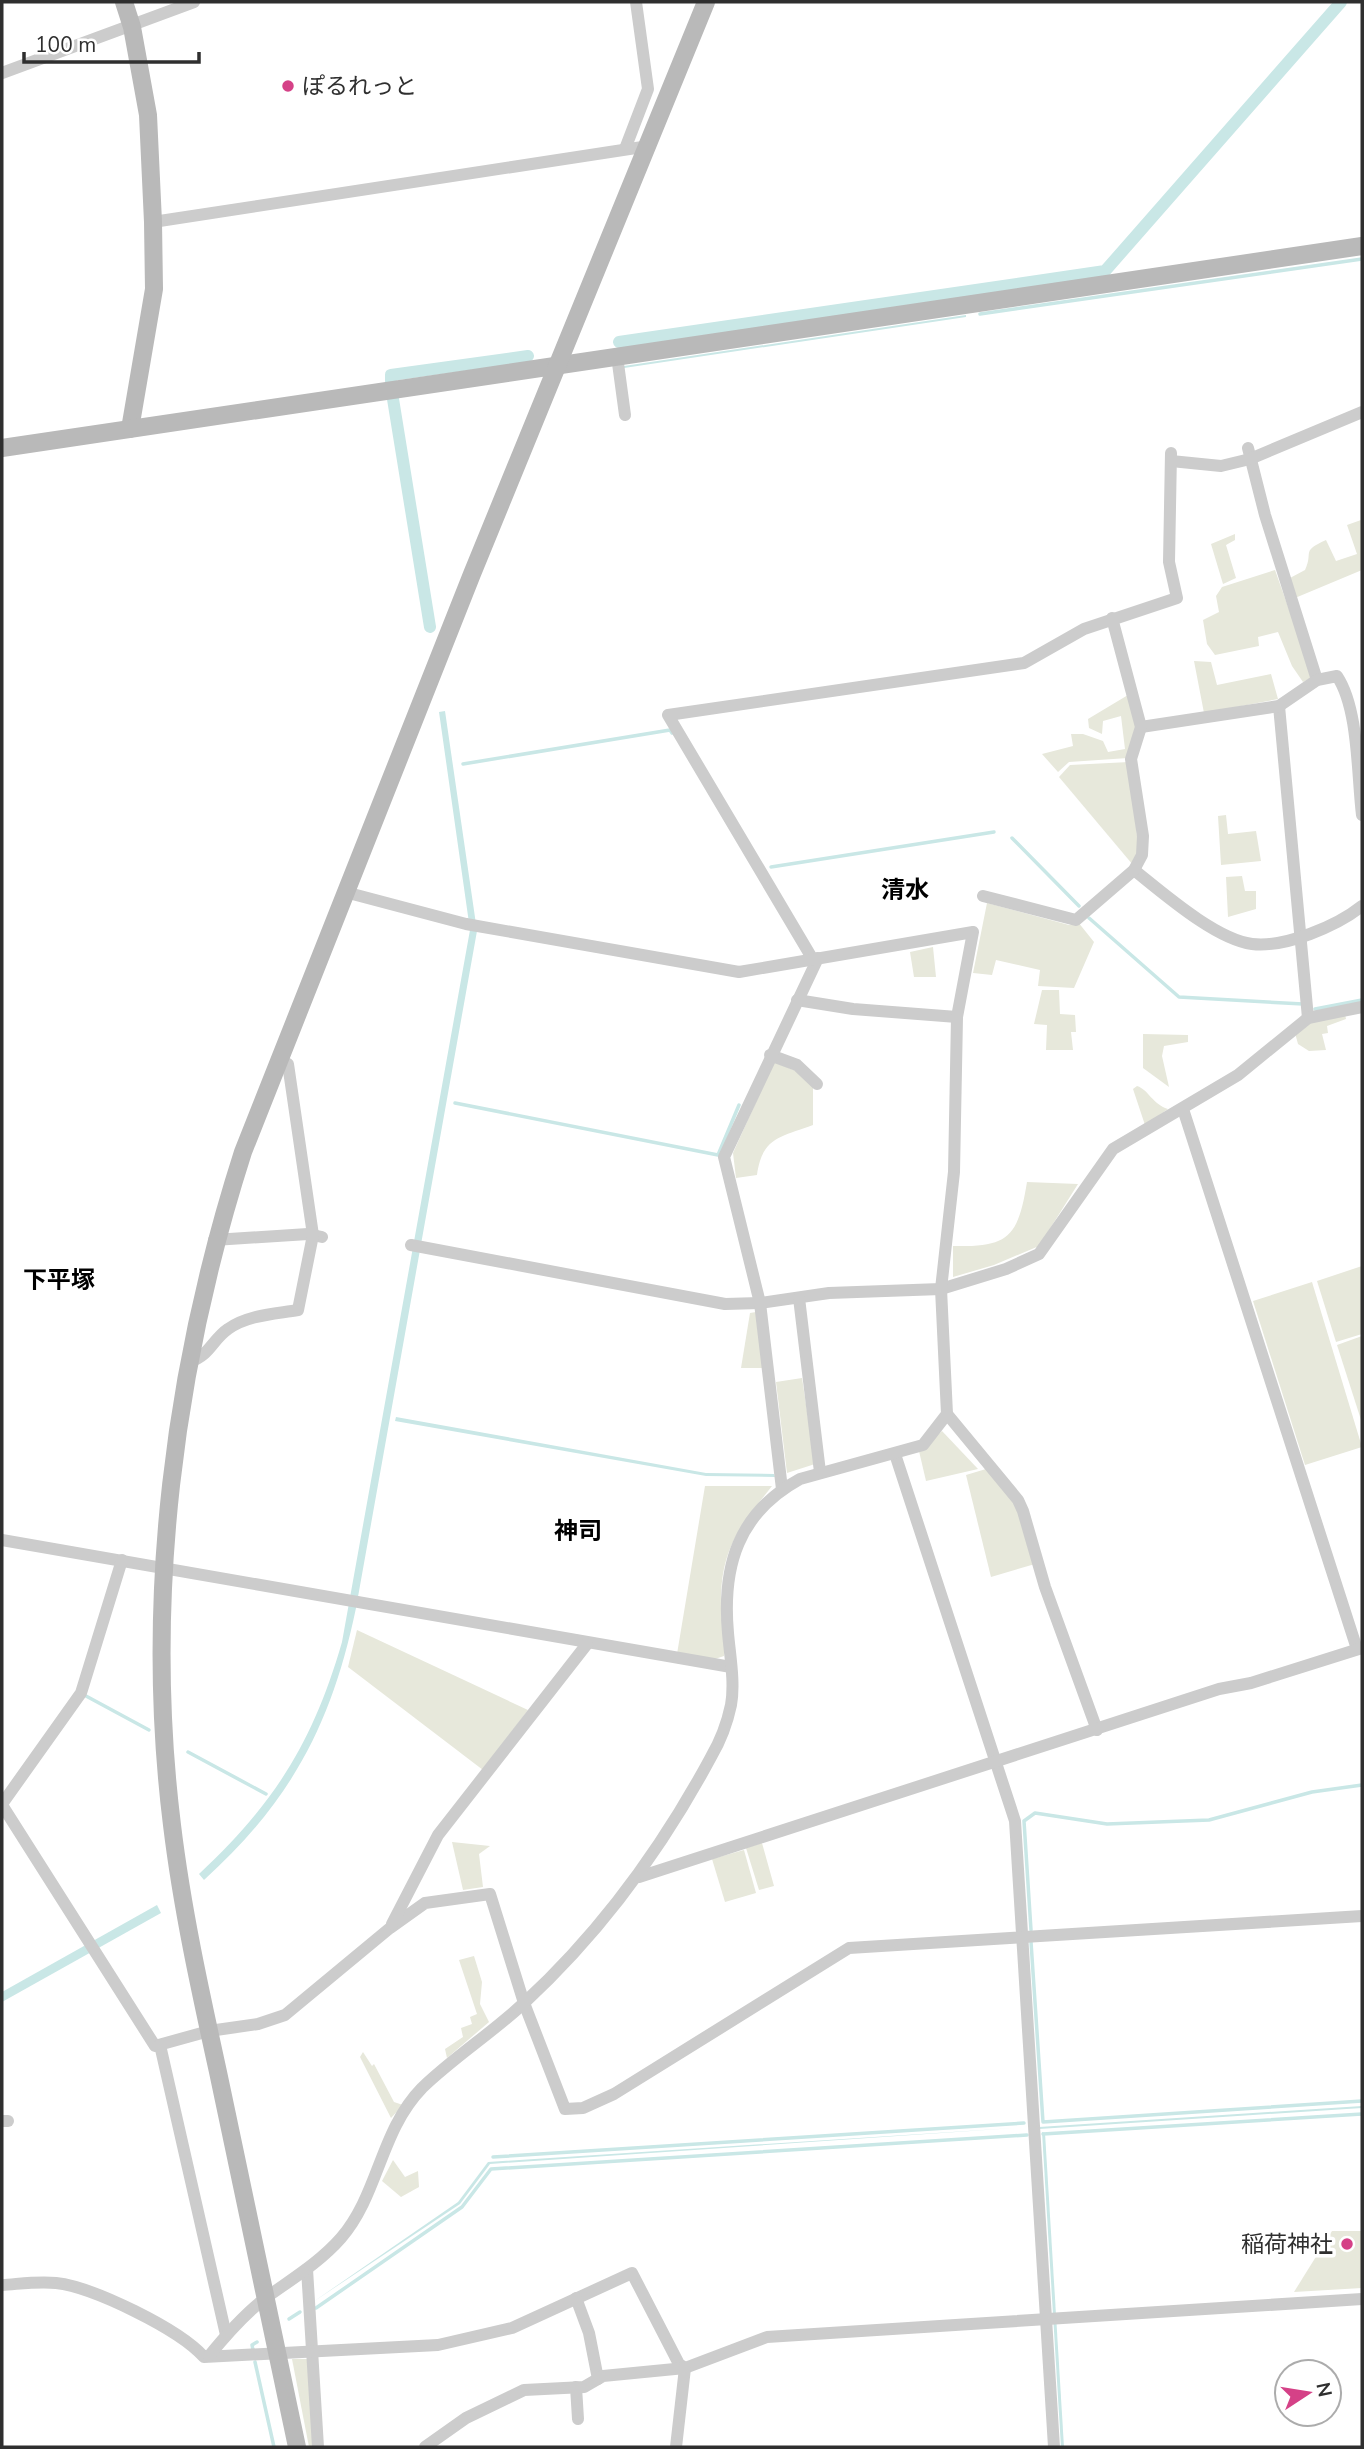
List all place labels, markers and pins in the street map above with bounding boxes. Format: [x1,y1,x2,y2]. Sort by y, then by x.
place label: ぽるれっと [302,71,417,102]
marker: ぽるれっと [280,78,296,94]
place label: 稲荷神社 [1241,2229,1333,2260]
marker: 稲荷神社 [1339,2236,1355,2252]

